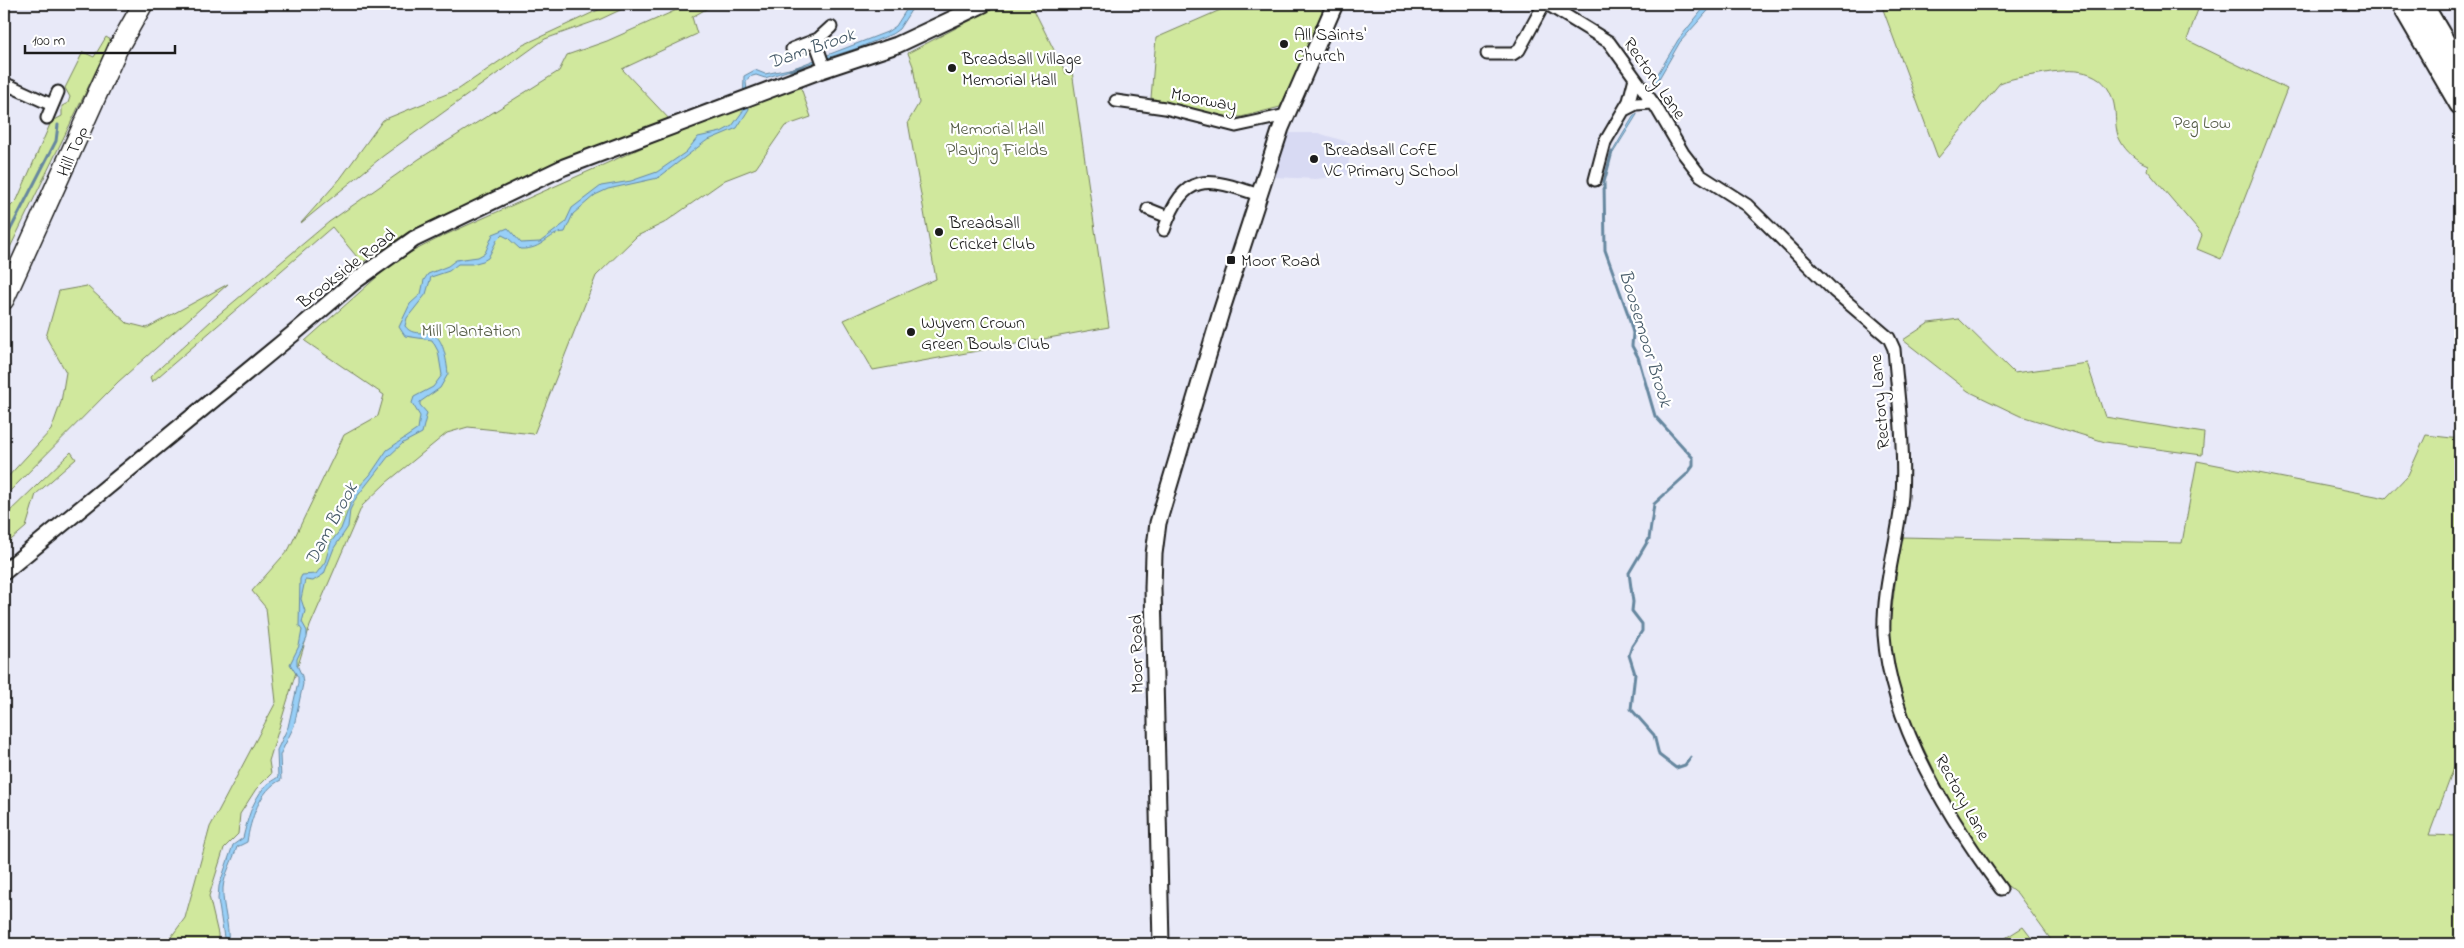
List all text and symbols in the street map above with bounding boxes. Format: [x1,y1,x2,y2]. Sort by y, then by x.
scale bar [25,22,175,54]
water label: Dam Brook [765,22,859,77]
place label: All Saints' Church [1294,23,1366,70]
text: 100 m [32,30,65,52]
street label: Rectory Lane [1616,33,1692,126]
marker: All Saints' Church [1278,38,1290,50]
place label: Breadsall Village Memorial Hall [961,47,1082,94]
marker: Breadsall Village Memorial Hall [946,62,958,74]
street label: Moorway [1168,82,1239,120]
park label: Peg Low [2173,111,2231,138]
park label: Memorial Hall Playing Fields [946,117,1048,165]
street label: Hill Top [51,122,97,181]
place label: Breadsall CofE VC Primary School [1323,138,1458,185]
marker: Breadsall CofE VC Primary School [1308,153,1320,165]
place label: Breadsall Cricket Club [948,211,1035,258]
street label: Brookside Road [292,223,402,317]
marker: Breadsall Cricket Club [933,226,945,238]
place label: Moor Road [1241,249,1320,275]
marker: Moor Road [1225,254,1237,266]
water label: Boosemoor Brook [1611,267,1678,411]
place label: Wyvern Crown Green Bowls Club [921,311,1050,358]
park label: Mill Plantation [422,319,521,345]
marker: Wyvern Crown Green Bowls Club [905,326,917,338]
street label: Rectory Lane [1864,353,1898,450]
water label: Dam Brook [299,478,366,570]
street label: Moor Road [1124,614,1152,694]
street label: Rectory Lane [1927,750,1996,847]

